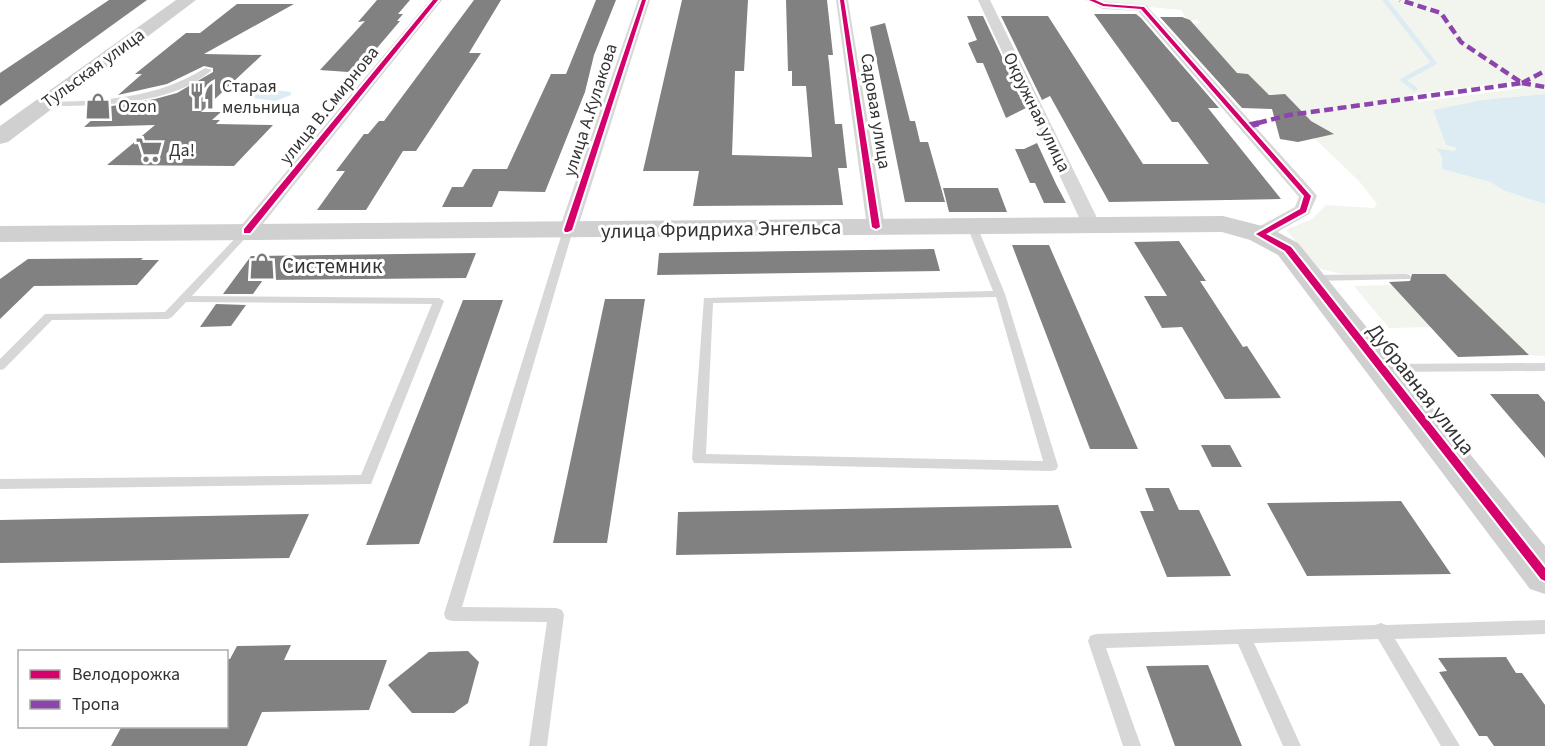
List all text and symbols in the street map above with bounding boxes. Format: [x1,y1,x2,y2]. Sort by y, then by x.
street label: Тульская улица [37,22,150,114]
street label: улица А.Кулакова [557,40,624,180]
street label: улица В.Смирнова [274,41,385,170]
street label: Окружная улица [997,48,1076,176]
street label: Садовая улица [854,51,897,171]
place label: Старая мельница [222,74,300,120]
restaurant icon: Старая мельница [187,81,217,111]
shop icon: Ozon [83,91,113,121]
place label: Ozon [118,94,157,119]
supermarket icon: Да! [134,135,164,165]
place label: Да! [169,138,195,163]
street label: улица Фридриха Энгельса [601,212,841,246]
shop icon: Системник [247,251,277,281]
place label: Системник [282,251,383,281]
street label: Дубравная улица [1360,317,1482,461]
legend [18,650,228,728]
text: Велодорожка [72,662,180,687]
text: Тропа [72,692,120,717]

